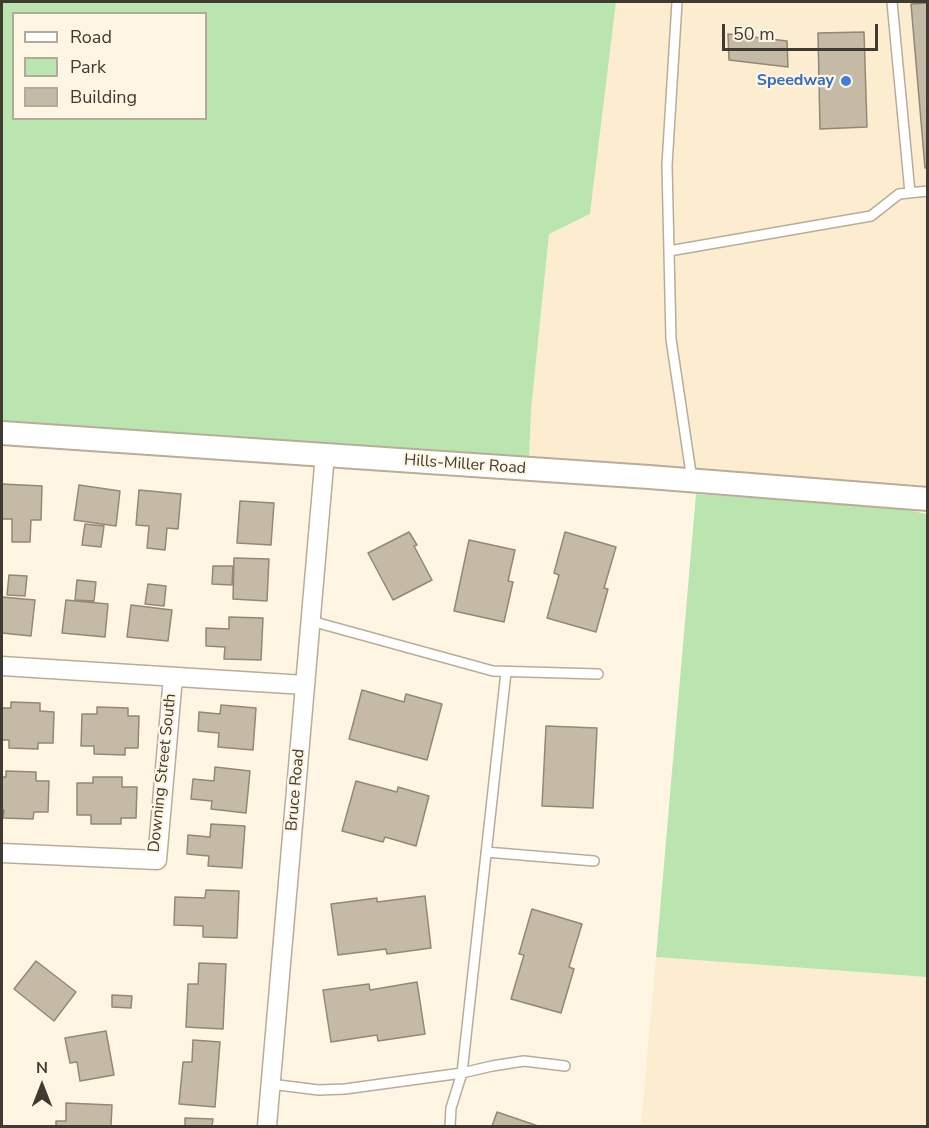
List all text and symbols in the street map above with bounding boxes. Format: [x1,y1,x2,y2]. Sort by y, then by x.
legend [12,12,207,120]
scale bar [725,12,881,50]
text: 50 m [733,22,775,46]
text: Road [70,25,112,49]
text: Park [70,55,106,79]
place label: Speedway [757,71,834,91]
marker: Speedway [839,74,853,88]
text: Building [70,85,137,109]
street label: Hills-Miller Road [403,451,527,479]
street label: Downing Street South [145,693,181,853]
street label: Bruce Road [283,748,309,832]
north arrow [12,1056,72,1116]
text: N [36,1057,48,1079]

